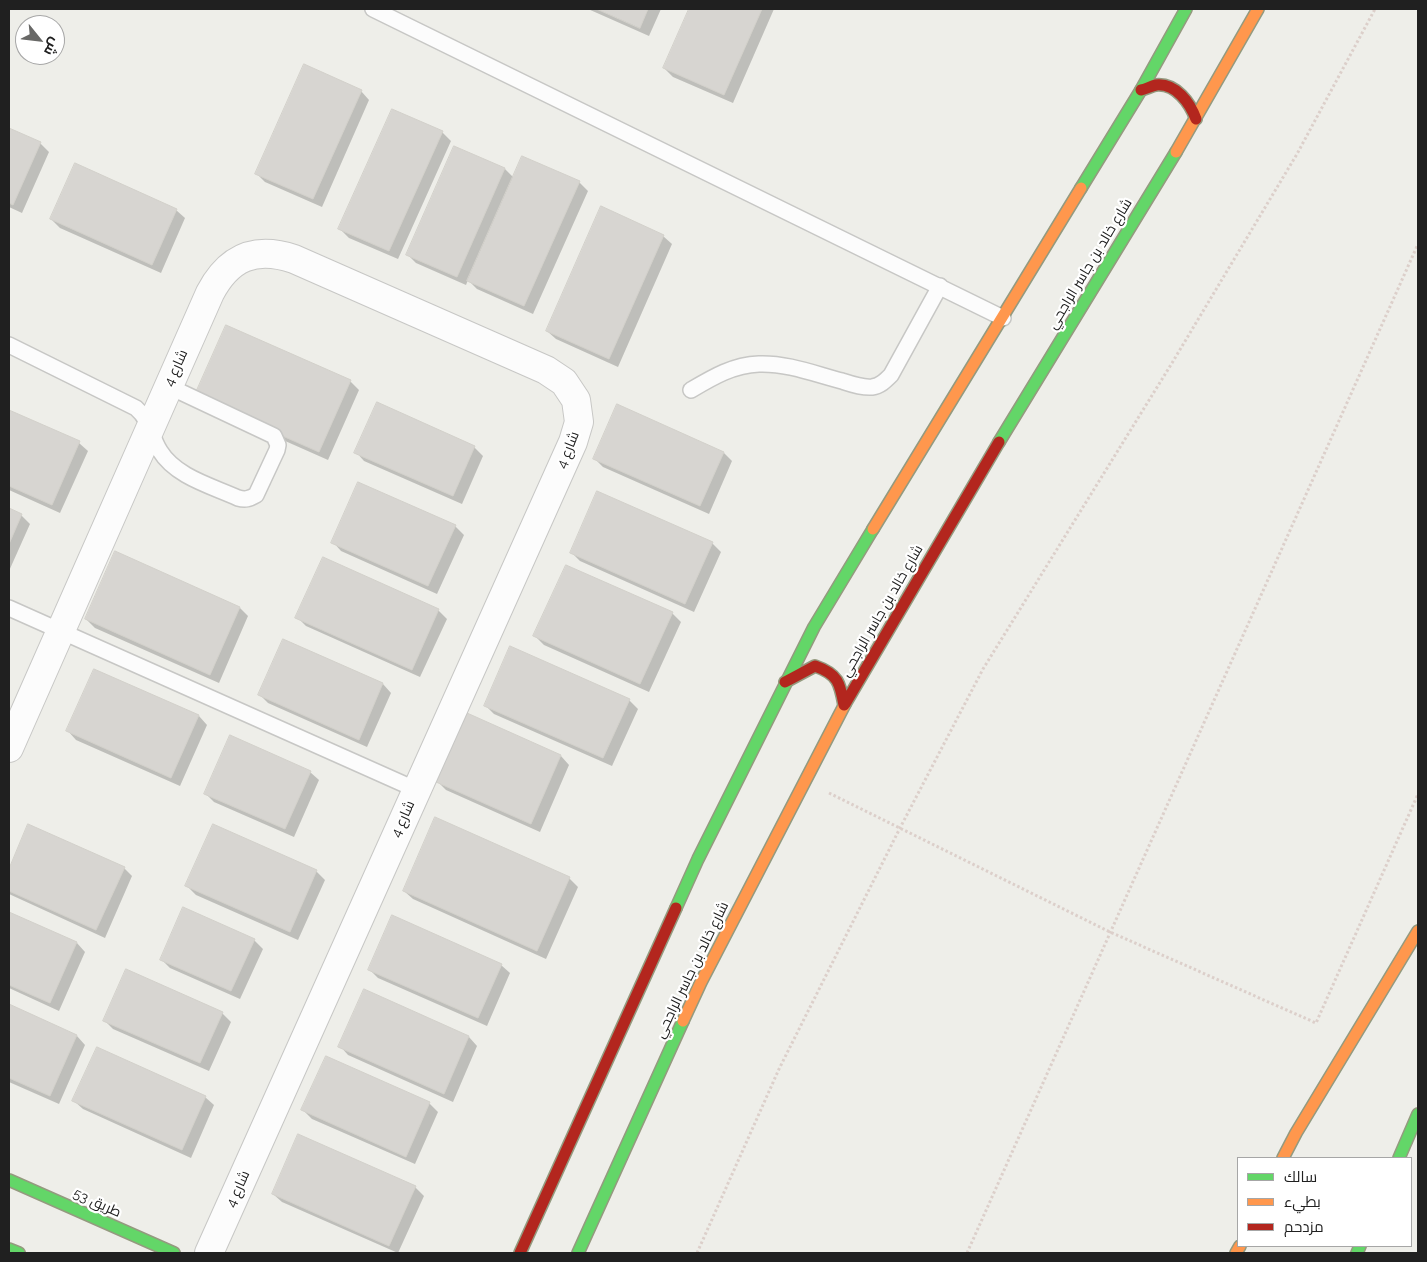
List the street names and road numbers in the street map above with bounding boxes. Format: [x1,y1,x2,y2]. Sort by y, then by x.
street label: شارع خالد بن جاسر الراجحي [1044,195,1136,333]
street label: شارع 4 [161,347,191,389]
street label: شارع 4 [553,429,583,471]
street label: شارع خالد بن جاسر الراجحي [837,542,927,680]
street label: شارع 4 [388,798,418,840]
street label: شارع خالد بن جاسر الراجحي [652,899,732,1041]
street label: شارع 4 [223,1168,253,1210]
street label: طريق 53 [70,1185,124,1221]

